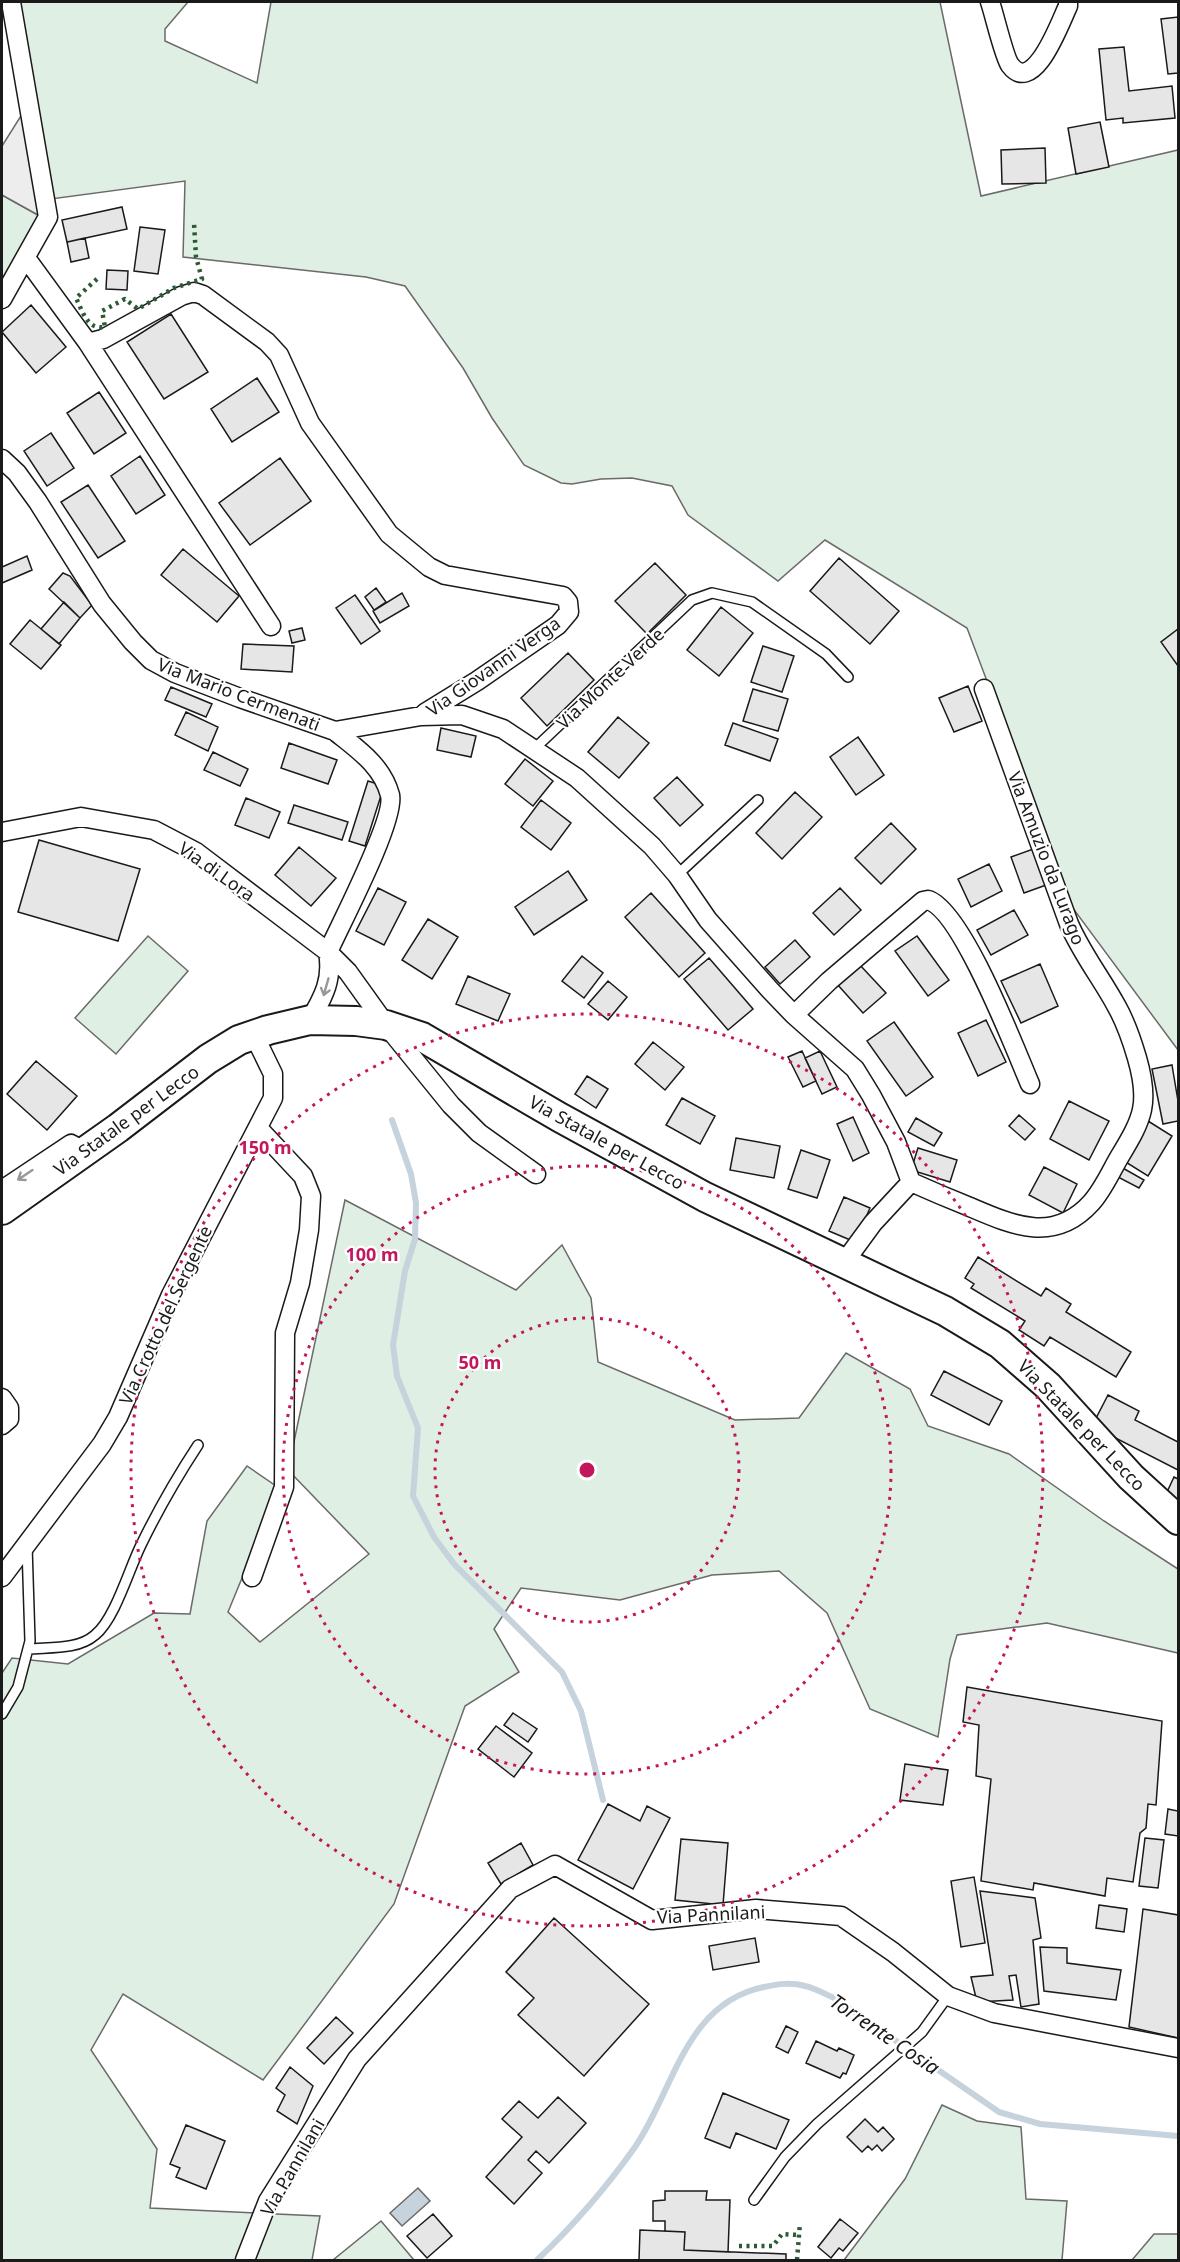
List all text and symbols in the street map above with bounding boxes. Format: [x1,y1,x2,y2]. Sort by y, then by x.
street label: Via Giovanni Verga [421,611,565,721]
street label: Via Monte Verde [551,622,669,734]
street label: Via Mario Cermenati [154,652,324,736]
street label: Via Amuzio da Lurago [1003,768,1091,948]
street label: Via di Lora [174,836,260,906]
one-way arrow [320,977,331,996]
street label: Via Statale per Lecco [49,1059,203,1181]
street label: Via Statale per Lecco [525,1089,689,1195]
text: 150 m [238,1135,292,1159]
one-way arrow [17,1168,34,1181]
street label: Via Crotto del Sergente [113,1222,217,1408]
text: 100 m [345,1242,399,1266]
text: 50 m [459,1350,501,1374]
street label: Via Statale per Lecco [1013,1354,1151,1496]
centre of rings [577,1460,597,1480]
street label: Via Pannilani [656,1899,766,1929]
water label: Torrente Cosia [825,1987,945,2081]
street label: Via Pannilani [254,2114,330,2220]

